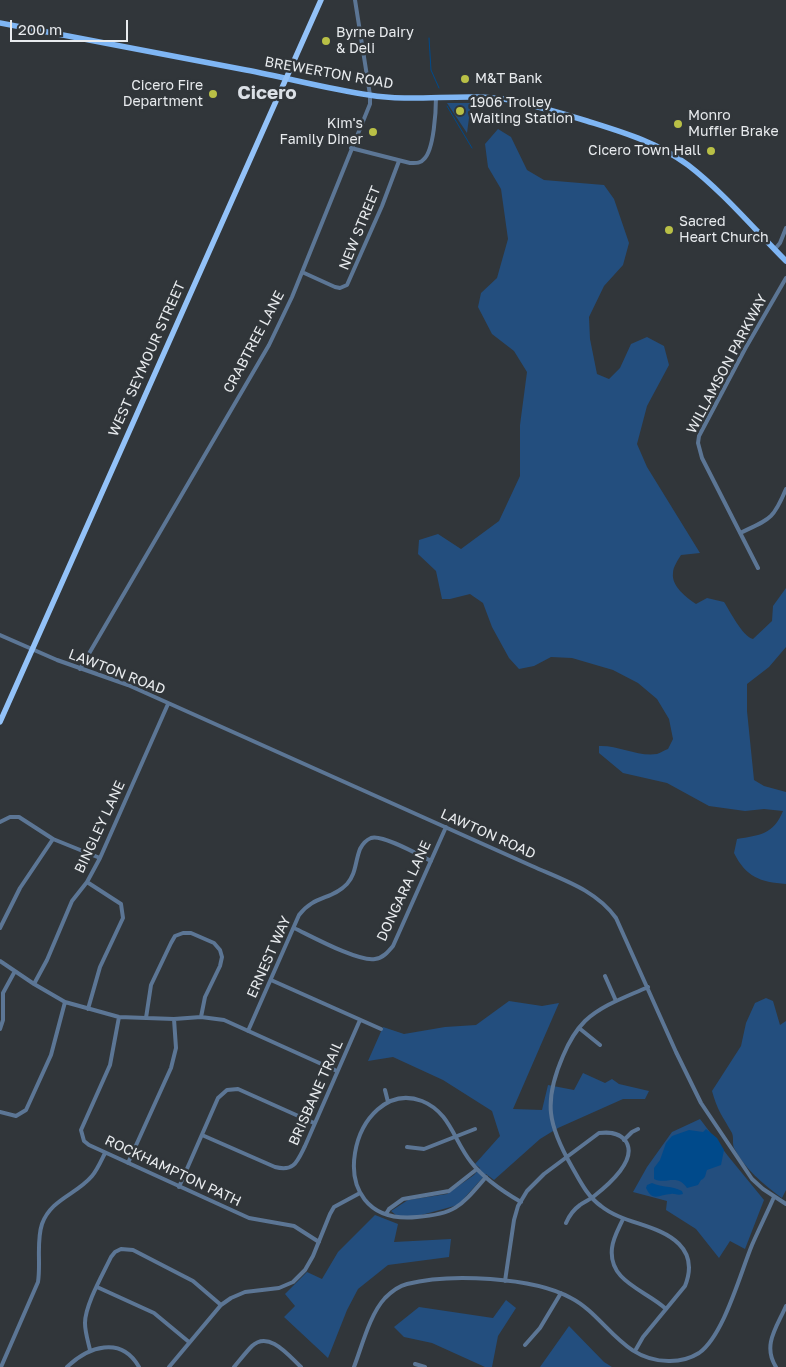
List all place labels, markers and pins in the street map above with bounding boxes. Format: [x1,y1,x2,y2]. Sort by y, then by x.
place label: Byrne Dairy & Deli [336,25,414,58]
marker: Byrne Dairy & Deli [320,35,332,47]
place label: M&T Bank [475,71,542,87]
marker: M&T Bank [459,73,471,85]
place label: Cicero Fire Department [123,78,203,110]
marker: Cicero Fire Department [207,88,219,100]
place label: 1906 Trolley Waiting Station [470,95,573,128]
marker: 1906 Trolley Waiting Station [454,105,466,117]
place label: Monro Muffler Brake [688,108,779,140]
place label: Kim's Family Diner [280,116,363,148]
marker: Monro Muffler Brake [672,118,684,130]
marker: Kim's Family Diner [367,126,379,138]
place label: Cicero Town Hall [588,143,701,159]
marker: Cicero Town Hall [705,145,717,157]
place label: Sacred Heart Church [679,214,769,246]
marker: Sacred Heart Church [663,224,675,236]

